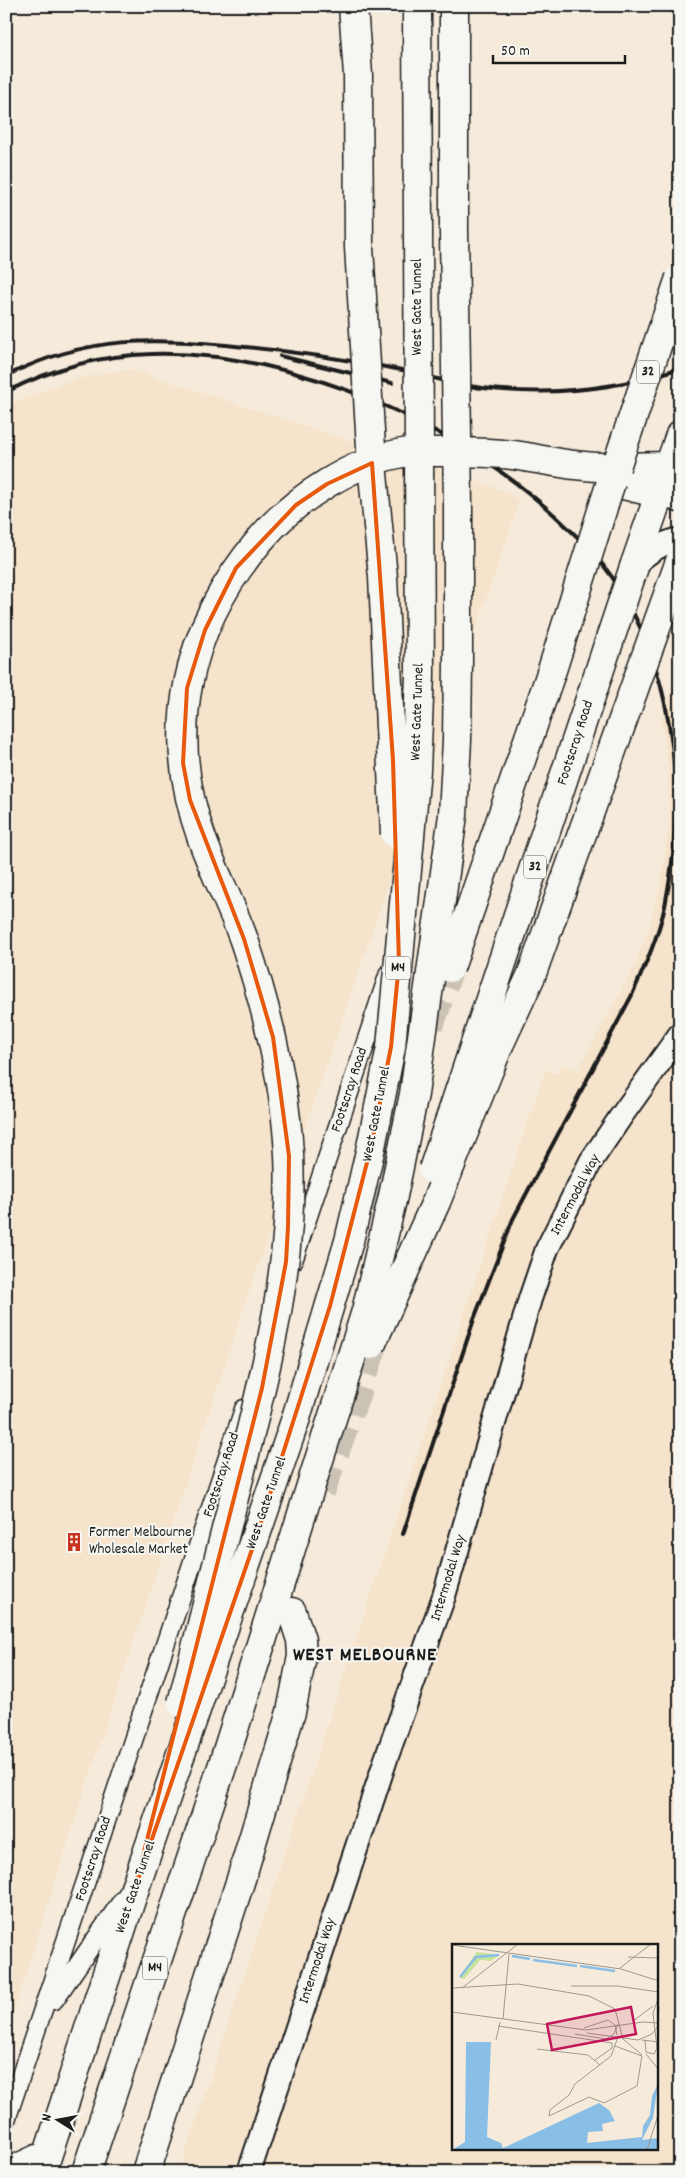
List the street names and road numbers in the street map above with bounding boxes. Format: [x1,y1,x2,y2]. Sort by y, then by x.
street label: West Gate Tunnel [407,258,429,356]
road number: 32 [637,361,659,384]
street label: West Gate Tunnel [405,663,431,761]
street label: Footscray Road [552,698,600,788]
road number: 32 [524,856,546,879]
road number: M4 [386,956,410,980]
street label: Footscray Road [326,1045,374,1135]
street label: West Gate Tunnel [357,1064,397,1164]
street label: Intermodal Way [545,1150,607,1239]
street label: Footscray Road [198,1430,246,1520]
street label: West Gate Tunnel [241,1453,293,1553]
street label: Intermodal Way [425,1531,473,1624]
street label: Footscray Road [70,1814,118,1904]
street label: West Gate Tunnel [110,1837,162,1937]
street label: Intermodal Way [294,1914,343,2007]
road number: M4 [142,1956,168,1980]

